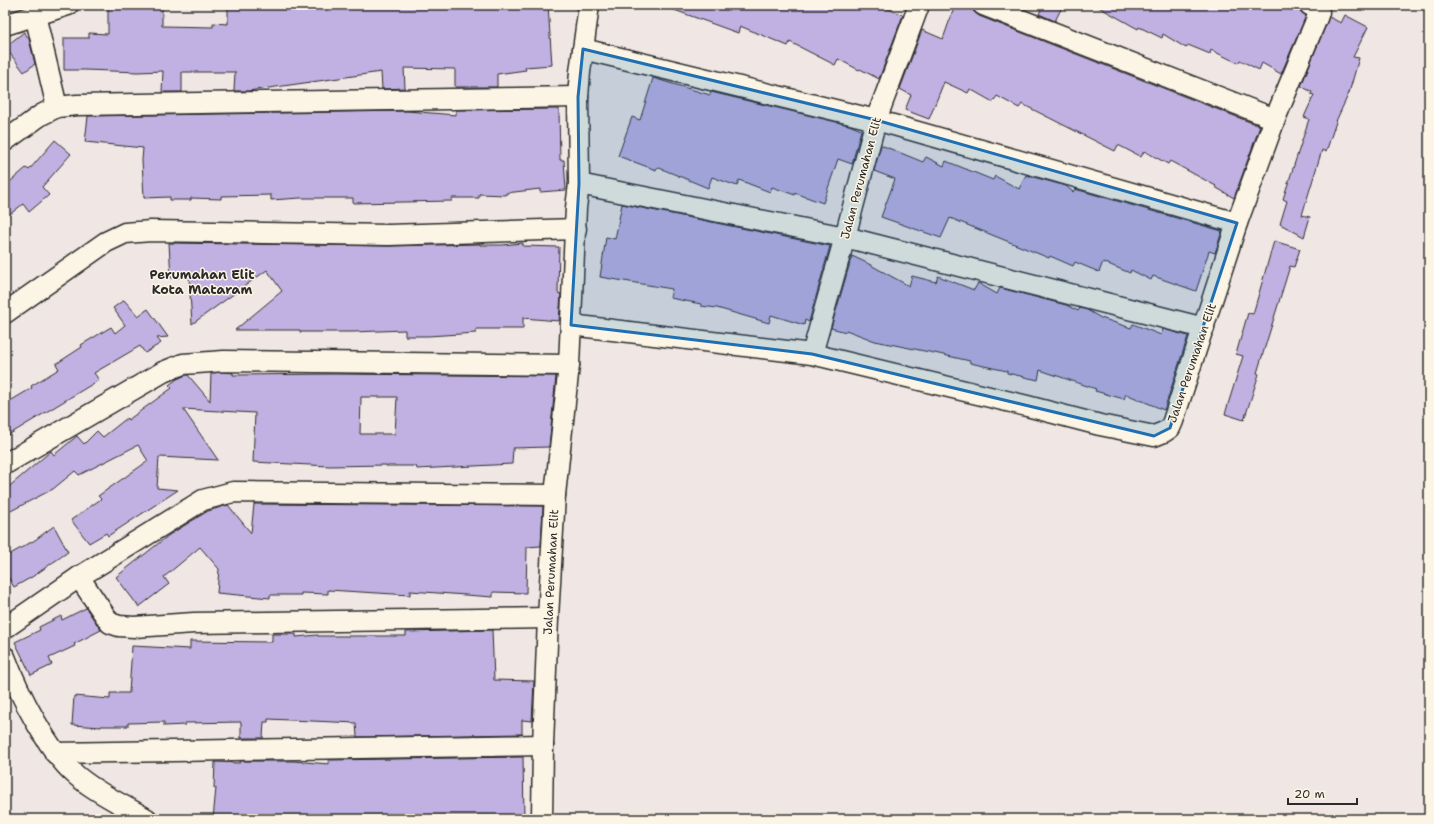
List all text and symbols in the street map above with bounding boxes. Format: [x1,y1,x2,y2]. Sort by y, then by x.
street label: Jalan Perumahan Elit [837,115,885,241]
district label: Perumahan Elit Kota Mataram [150,266,254,298]
street label: Jalan Perumahan Elit [1164,301,1220,425]
street label: Jalan Perumahan Elit [540,509,562,635]
scale bar [1288,780,1357,806]
text: 20 m [1294,786,1325,802]

